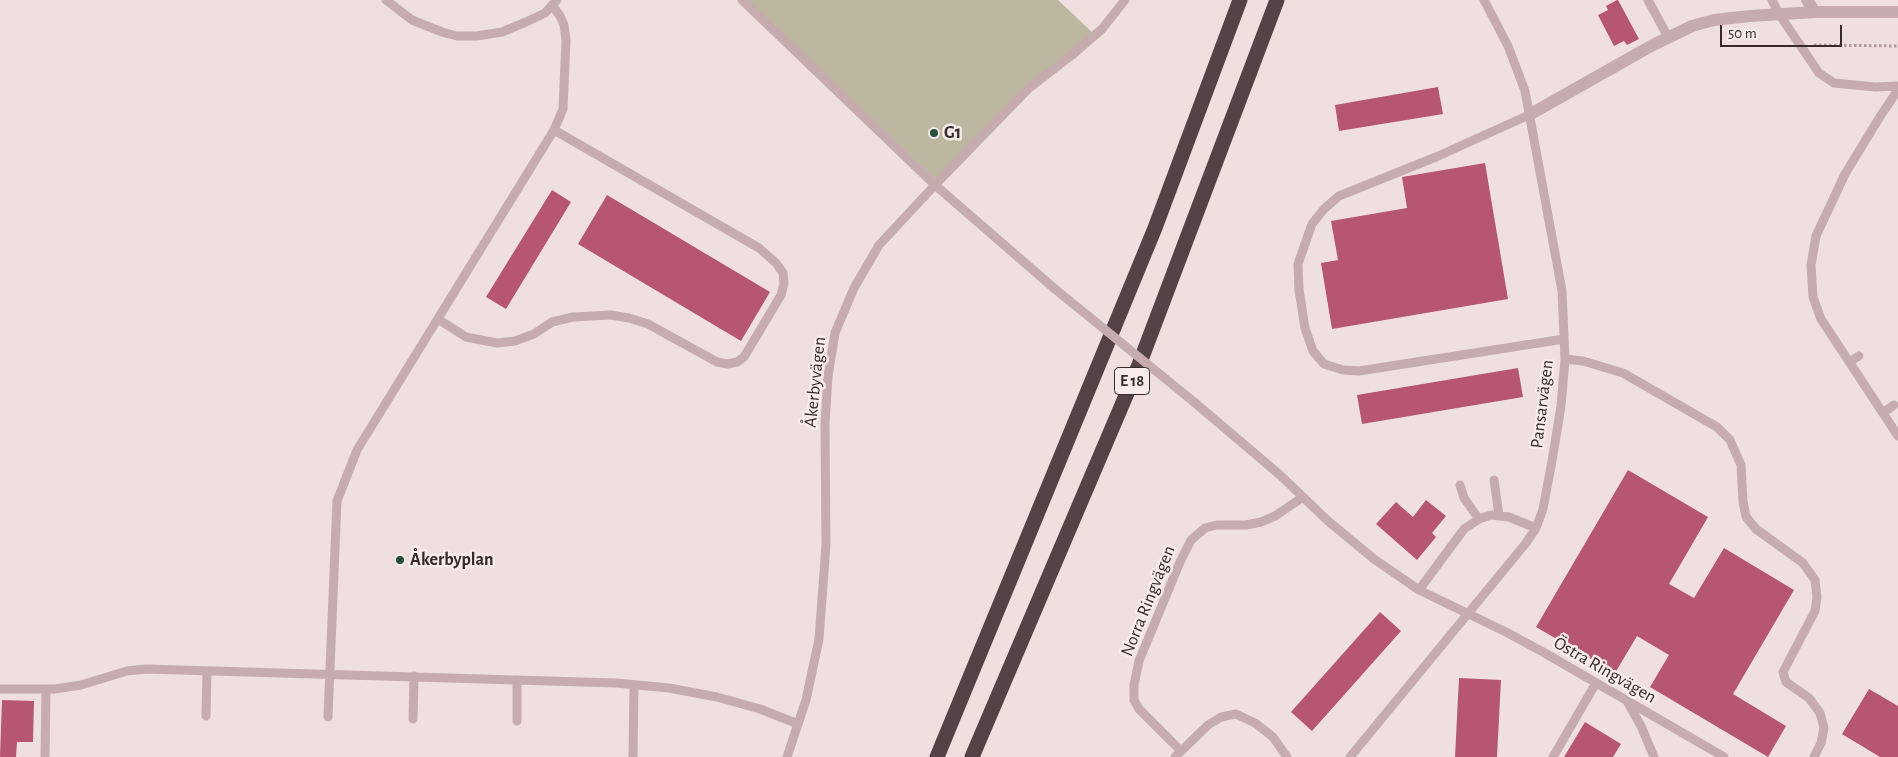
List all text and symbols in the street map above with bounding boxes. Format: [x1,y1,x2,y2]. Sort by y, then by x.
scale bar [1723,15,1846,47]
text: 50 m [1728,26,1757,41]
place label: G1 [944,122,961,144]
marker: G1 [928,127,940,139]
street label: Åkerbyvägen [799,336,831,428]
street label: Pansarvägen [1526,358,1558,450]
road number: E 18 [1114,368,1150,394]
street label: Norra Ringvägen [1116,542,1180,660]
place label: Åkerbyplan [410,549,494,571]
marker: Åkerbyplan [394,554,406,566]
street label: Östra Ringvägen [1550,632,1660,708]

